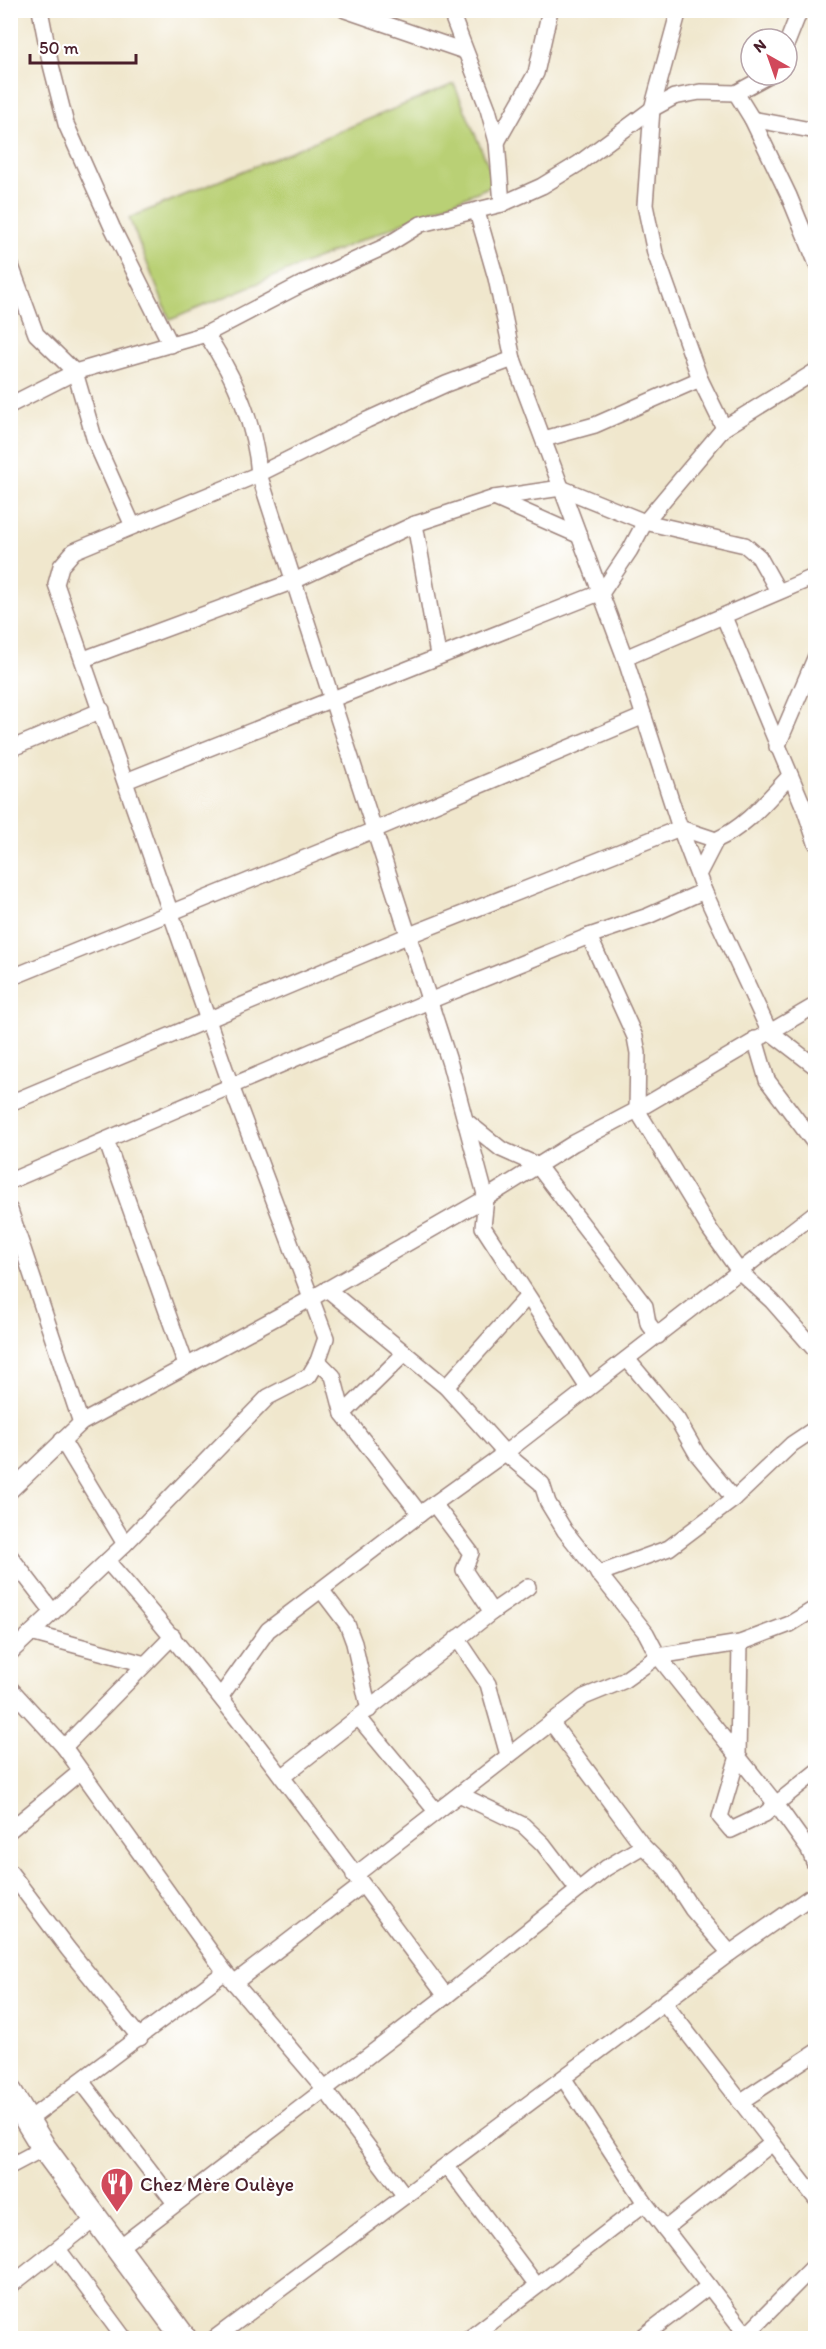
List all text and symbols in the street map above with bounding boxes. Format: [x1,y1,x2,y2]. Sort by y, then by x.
scale bar [30,27,136,65]
north arrow [739,27,799,87]
text: N [749,35,770,57]
text: 50 m [39,37,79,59]
restaurant icon: Chez Mère Oulèye [99,2166,135,2213]
place label: Chez Mère Oulèye [140,2172,294,2196]

